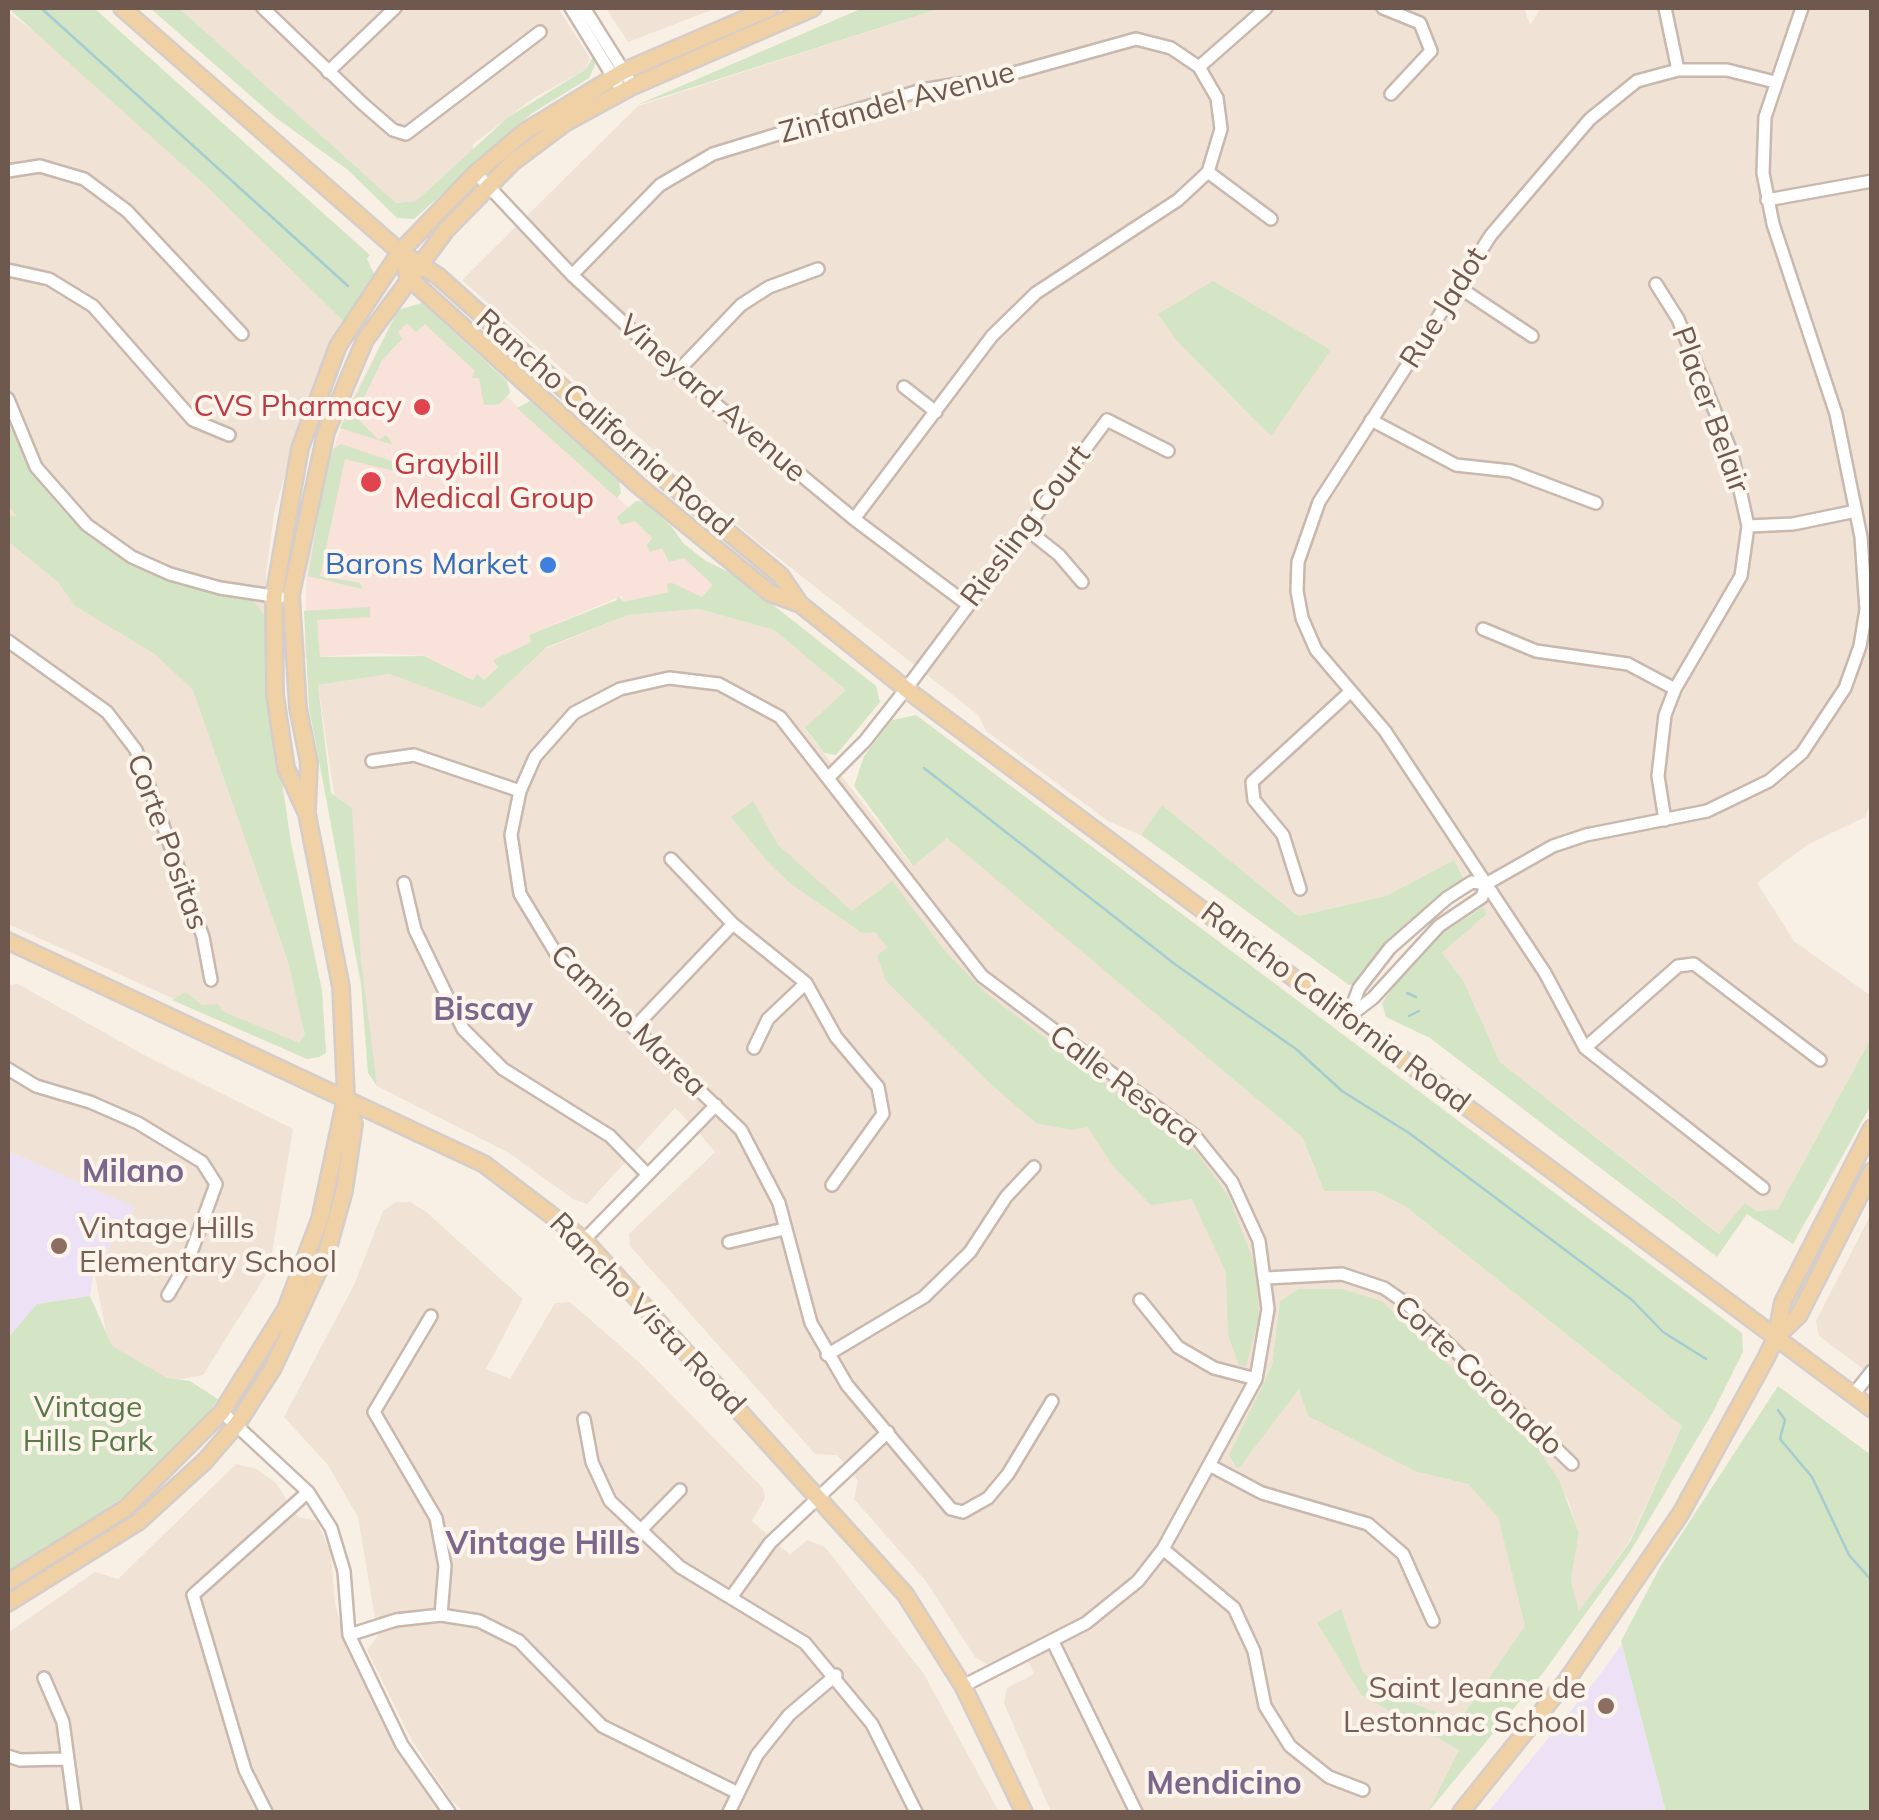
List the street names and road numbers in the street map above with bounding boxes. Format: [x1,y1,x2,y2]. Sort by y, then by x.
street label: Zinfandel Avenue [775,54,1019,152]
street label: Rue Jadot [1393,241,1495,375]
street label: Rancho California Road [468,302,740,544]
street label: Vineyard Avenue [611,308,813,490]
street label: Placer Belair [1663,322,1757,498]
street label: Riesling Court [954,438,1098,614]
street label: Corte Positas [119,749,215,935]
street label: Rancho California Road [1193,895,1477,1121]
street label: Camino Marea [543,938,713,1104]
street label: Calle Resaca [1042,1018,1206,1154]
street label: Rancho Vista Road [542,1206,752,1422]
street label: Corte Coronado [1386,1289,1570,1463]

